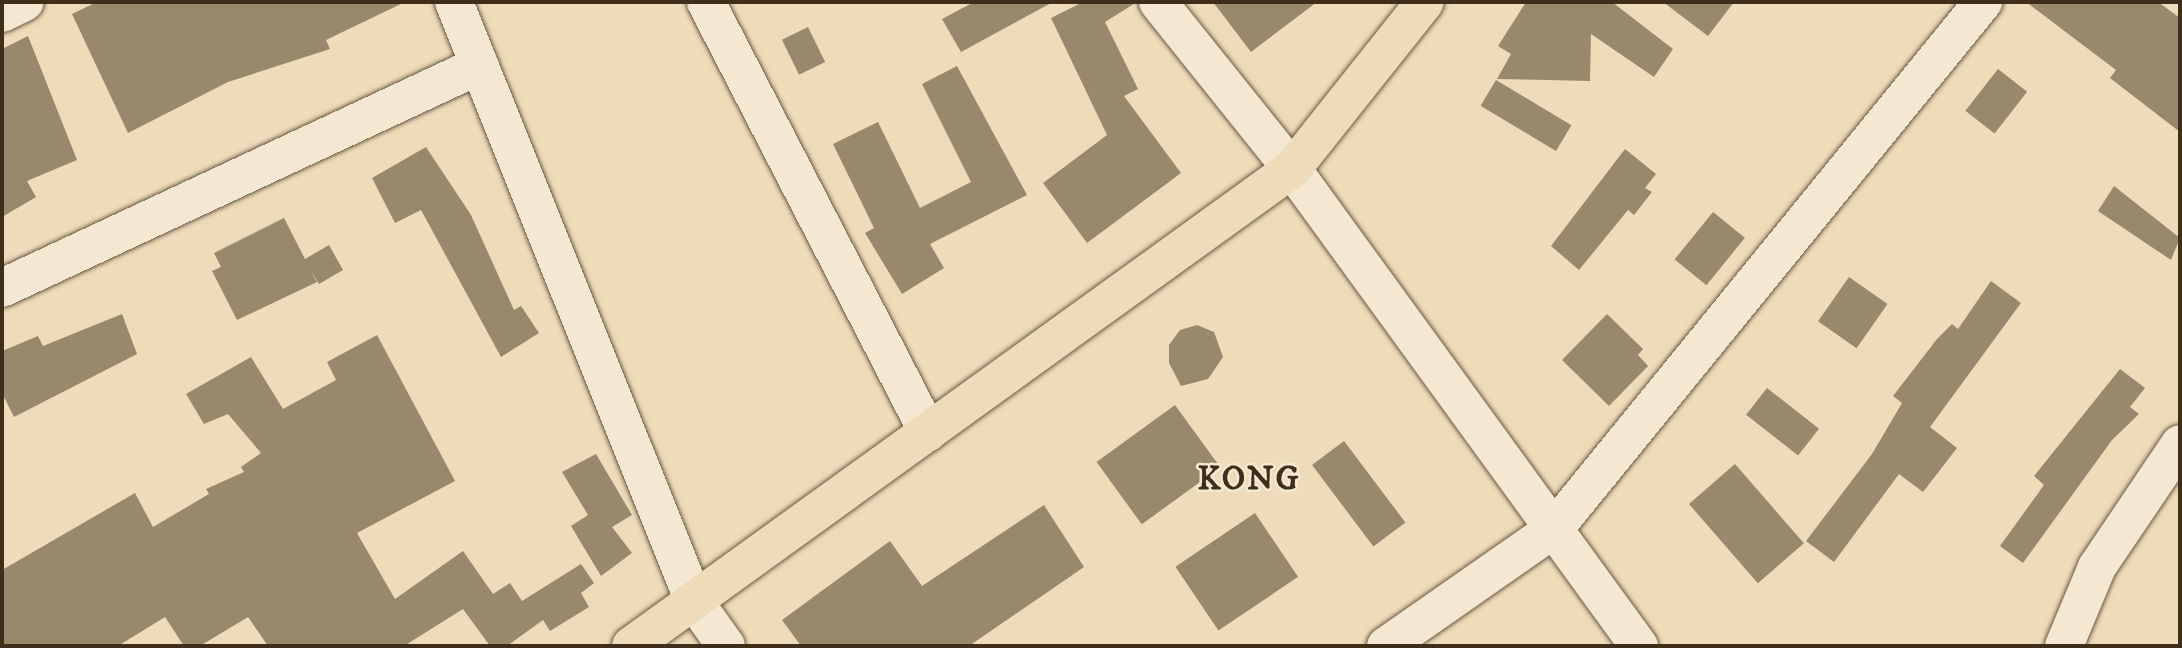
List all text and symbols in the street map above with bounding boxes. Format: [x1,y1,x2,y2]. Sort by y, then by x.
district label: KONG [1198,460,1300,500]

